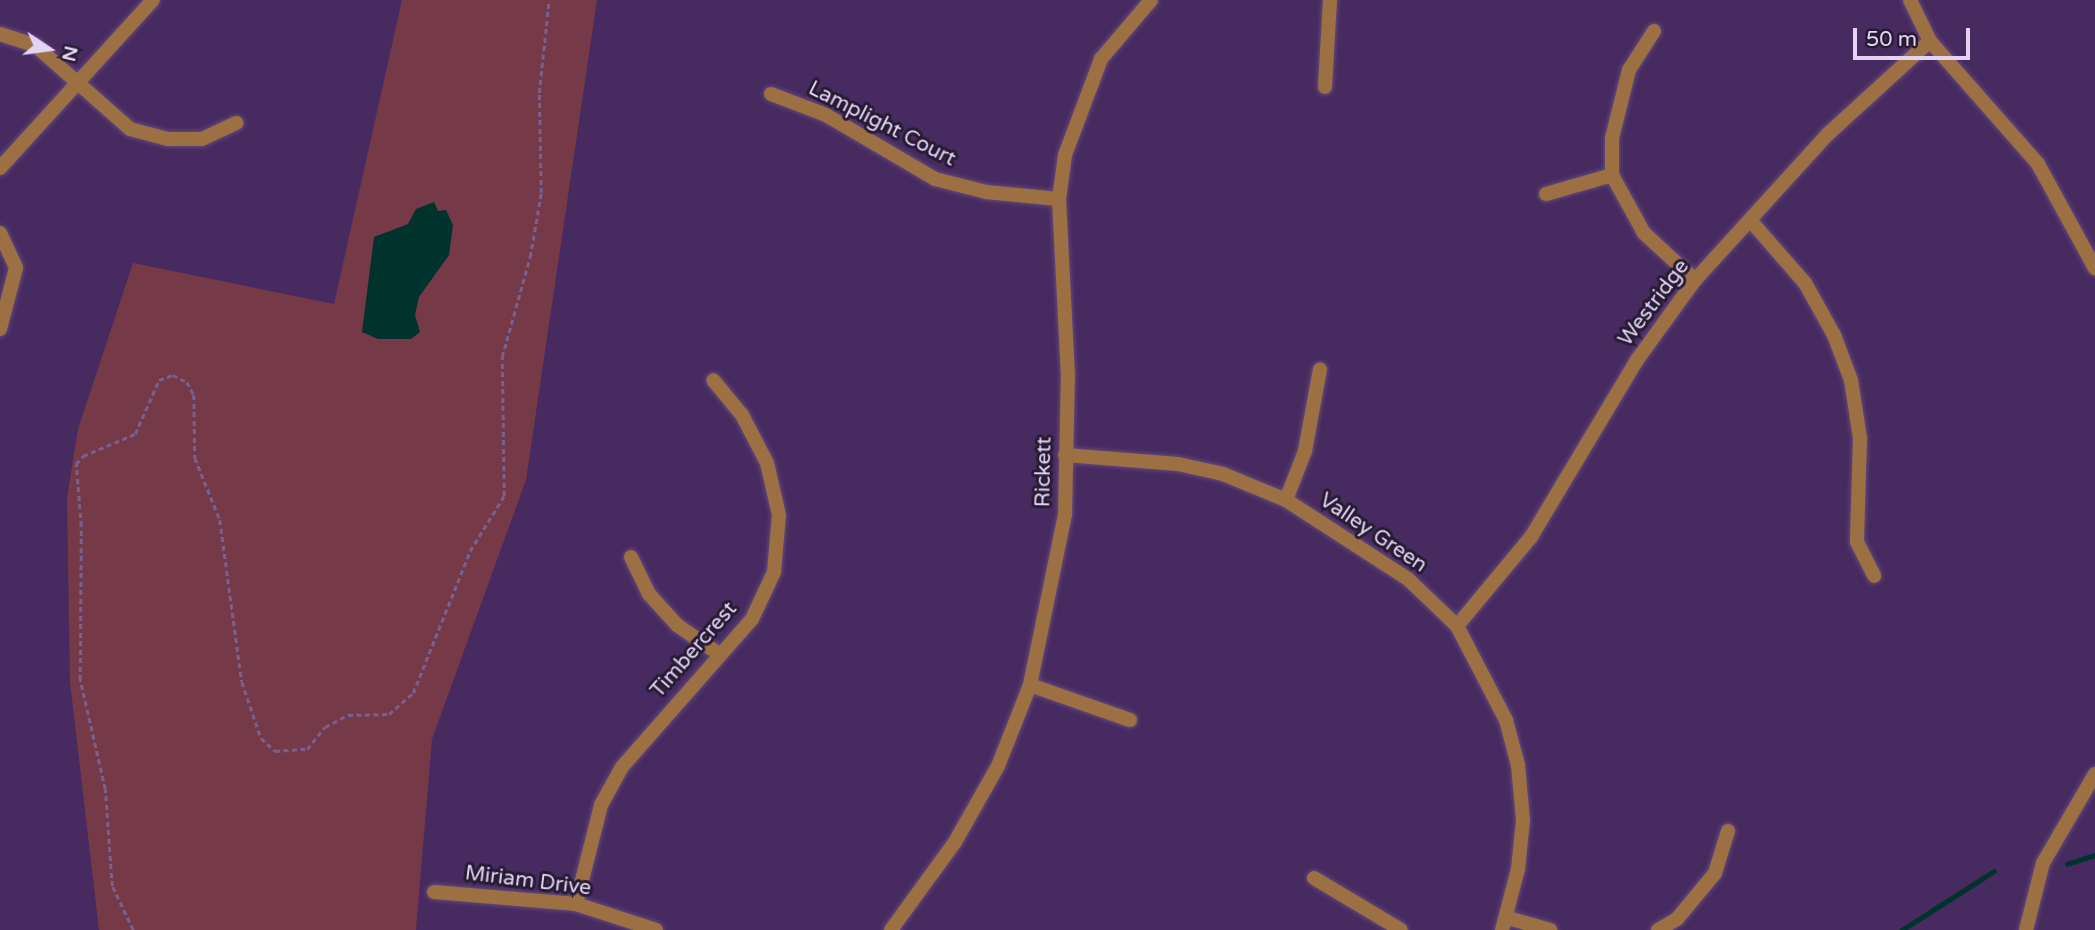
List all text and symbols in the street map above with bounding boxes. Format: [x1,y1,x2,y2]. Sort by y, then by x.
north arrow [14,14,84,84]
scale bar [1857,14,1974,58]
text: 50 m [1866,27,1917,52]
text: N [57,44,82,64]
street label: Lamplight Court [804,76,960,172]
street label: Westridge [1613,255,1695,351]
street label: Rickett [1031,437,1057,507]
street label: Valley Green [1314,488,1432,578]
street label: Timbercrest [646,597,742,703]
street label: Miriam Drive [464,861,592,901]

